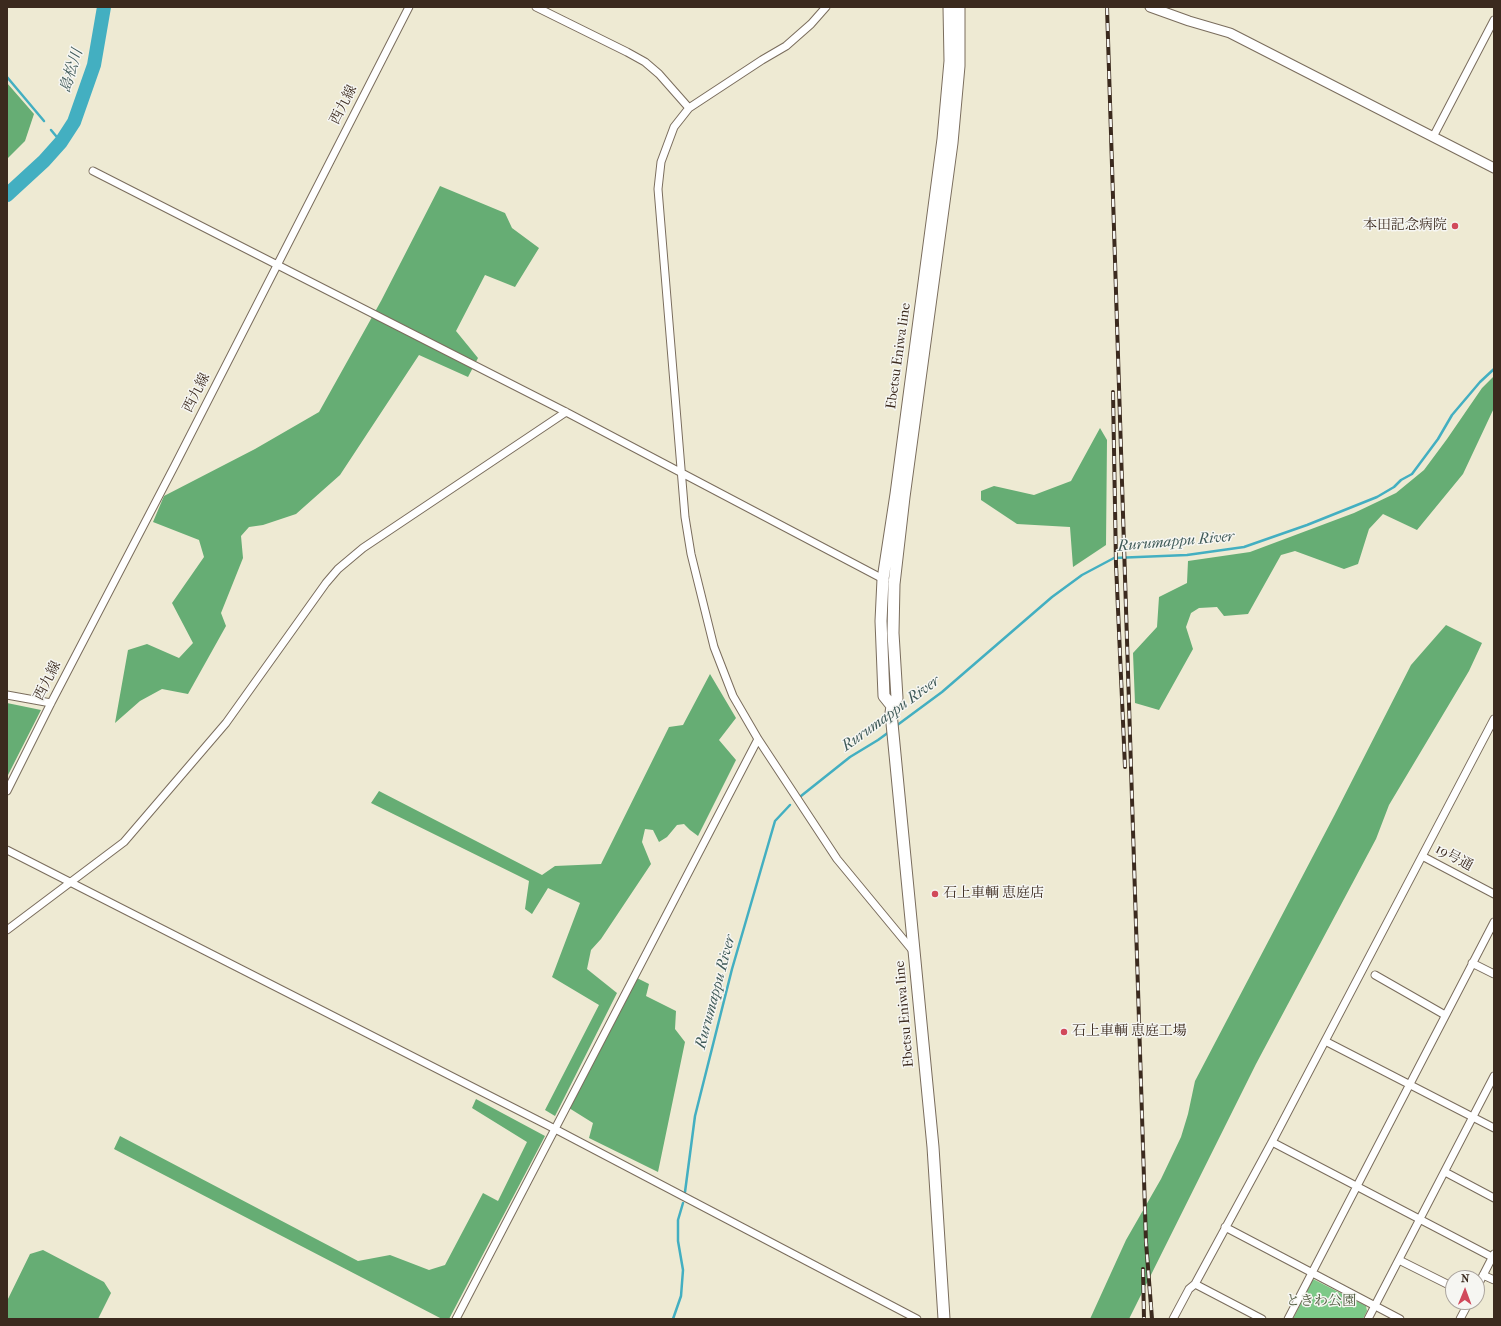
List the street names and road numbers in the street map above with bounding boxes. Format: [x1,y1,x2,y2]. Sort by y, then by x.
street label: 西九線 [327,82,361,128]
street label: Ebetsu Eniwa line [883,302,915,410]
street label: 西九線 [180,370,214,416]
street label: 西九線 [31,658,65,704]
street label: 19号通 [1432,841,1476,875]
street label: Ebetsu Eniwa line [892,960,918,1068]

